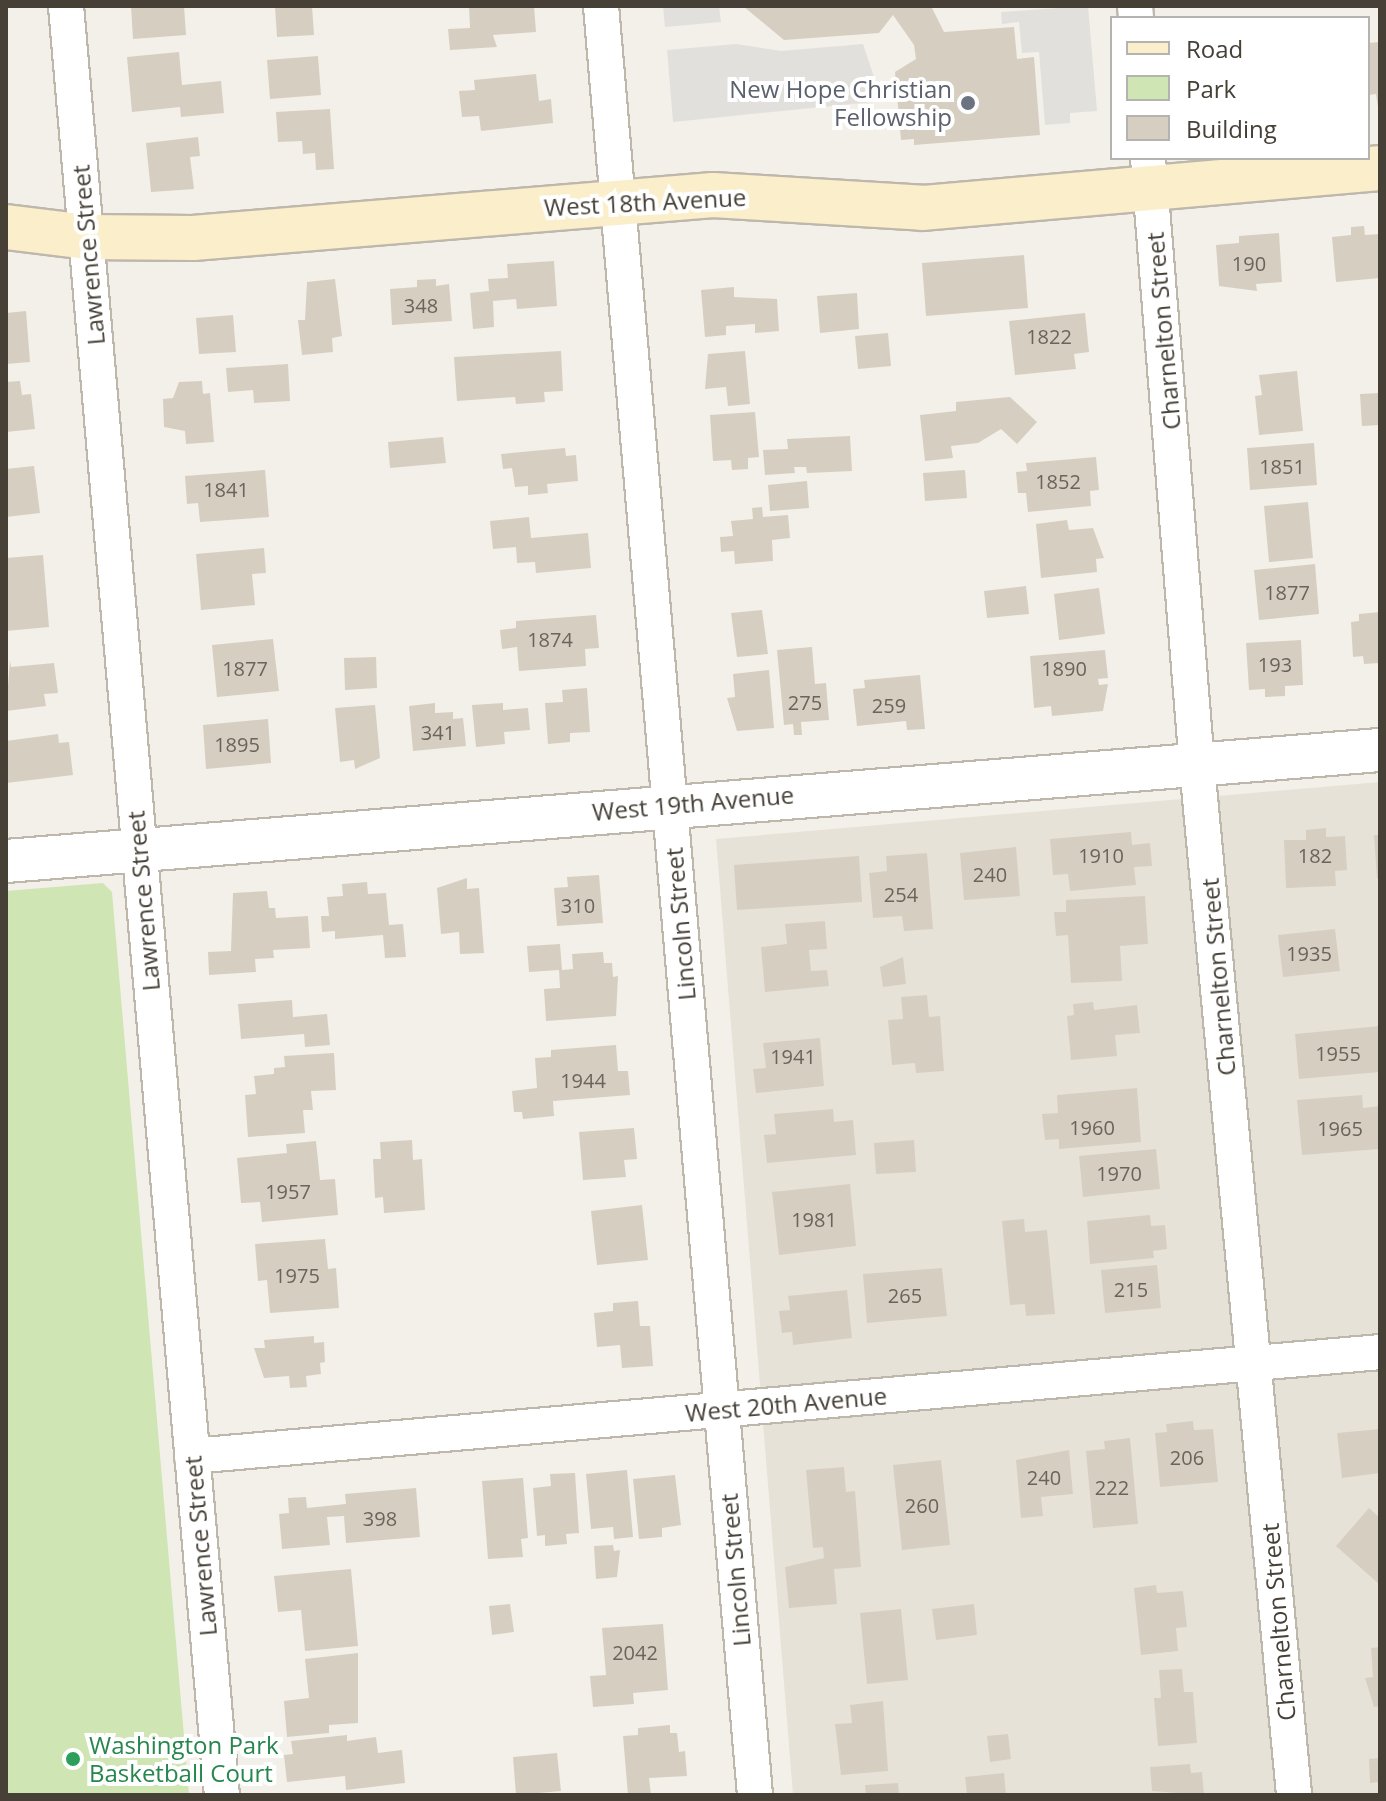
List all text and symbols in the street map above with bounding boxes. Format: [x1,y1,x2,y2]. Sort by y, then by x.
legend [1110,16,1370,160]
text: Road [1186,32,1243,65]
text: Park [1186,72,1236,105]
place label: New Hope Christian Fellowship [729,75,952,131]
marker: New Hope Christian Fellowship [959,94,977,112]
text: Building [1186,112,1277,145]
street label: Lawrence Street [66,164,110,346]
street label: West 18th Avenue [543,182,747,222]
street label: Charnelton Street [1140,231,1186,431]
house number: 190 [1232,251,1266,275]
house number: 348 [404,293,438,317]
house number: 1822 [1026,324,1072,348]
house number: 1851 [1259,454,1305,478]
house number: 1852 [1035,469,1081,493]
house number: 1841 [203,477,249,501]
house number: 1877 [1264,580,1310,604]
house number: 1874 [527,627,573,651]
house number: 193 [1258,652,1292,676]
house number: 1877 [222,656,268,680]
house number: 1890 [1041,656,1087,680]
house number: 275 [788,690,822,714]
house number: 259 [872,693,906,717]
house number: 341 [421,720,455,744]
house number: 1895 [214,732,260,756]
street label: West 19th Avenue [591,780,795,826]
street label: Lawrence Street [121,810,165,992]
house number: 1910 [1078,843,1124,867]
house number: 182 [1298,843,1332,867]
street label: Lincoln Street [659,846,701,1002]
house number: 240 [973,862,1007,886]
street label: Charnelton Street [1195,877,1241,1077]
house number: 254 [884,882,918,906]
house number: 310 [561,893,595,917]
house number: 1935 [1286,941,1332,965]
house number: 1955 [1315,1041,1361,1065]
house number: 1941 [770,1044,816,1068]
house number: 1944 [560,1068,606,1092]
house number: 1960 [1069,1115,1115,1139]
house number: 1965 [1317,1116,1363,1140]
house number: 1970 [1096,1161,1142,1185]
house number: 1957 [265,1179,311,1203]
house number: 1981 [791,1207,837,1231]
house number: 1975 [274,1263,320,1287]
house number: 215 [1114,1277,1148,1301]
house number: 265 [888,1283,922,1307]
street label: West 20th Avenue [684,1381,888,1427]
house number: 206 [1170,1445,1204,1469]
street label: Lawrence Street [178,1455,222,1637]
house number: 240 [1027,1465,1061,1489]
house number: 222 [1095,1475,1129,1499]
street label: Lincoln Street [714,1492,756,1648]
house number: 260 [905,1493,939,1517]
house number: 398 [363,1506,397,1530]
street label: Charnelton Street [1255,1522,1301,1722]
house number: 2042 [612,1640,658,1664]
place label: Washington Park Basketball Court [89,1731,279,1787]
marker: Washington Park Basketball Court [64,1750,82,1768]

